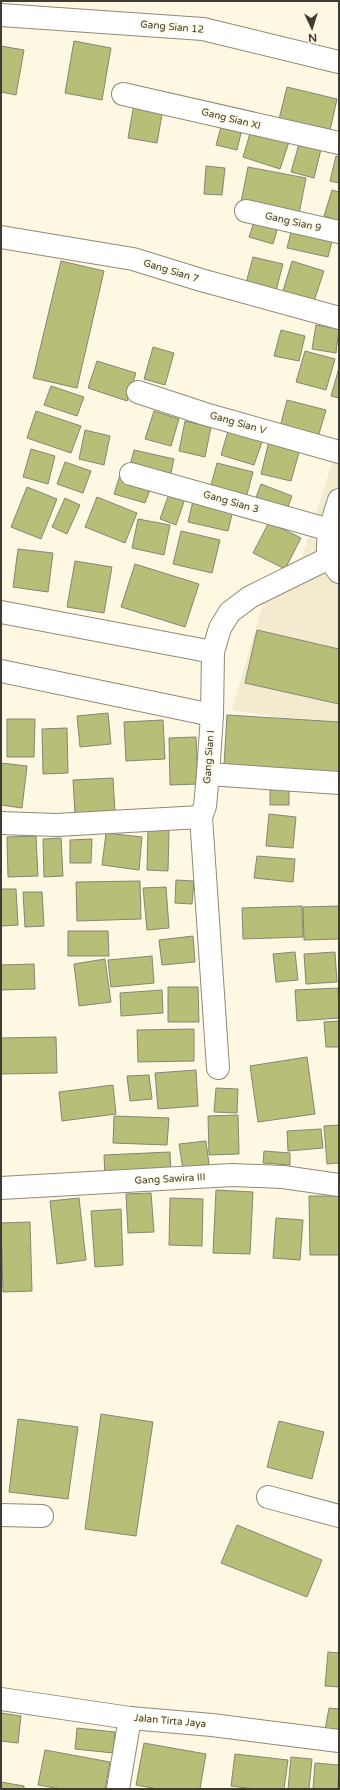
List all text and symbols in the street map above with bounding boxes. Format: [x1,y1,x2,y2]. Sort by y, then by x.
north arrow [292,8,332,48]
street label: Gang Sian 12 [140,18,204,36]
text: N [308,31,318,44]
street label: Gang Sian XI [200,106,262,132]
street label: Gang Sian 9 [264,210,322,234]
street label: Gang Sian 7 [142,257,200,285]
street label: Gang Sian V [208,409,268,437]
street label: Gang Sian 3 [202,488,260,516]
street label: Gang Sian I [201,730,217,784]
street label: Gang Sawira III [134,1171,206,1187]
street label: Jalan Tirta Jaya [133,1712,207,1730]

